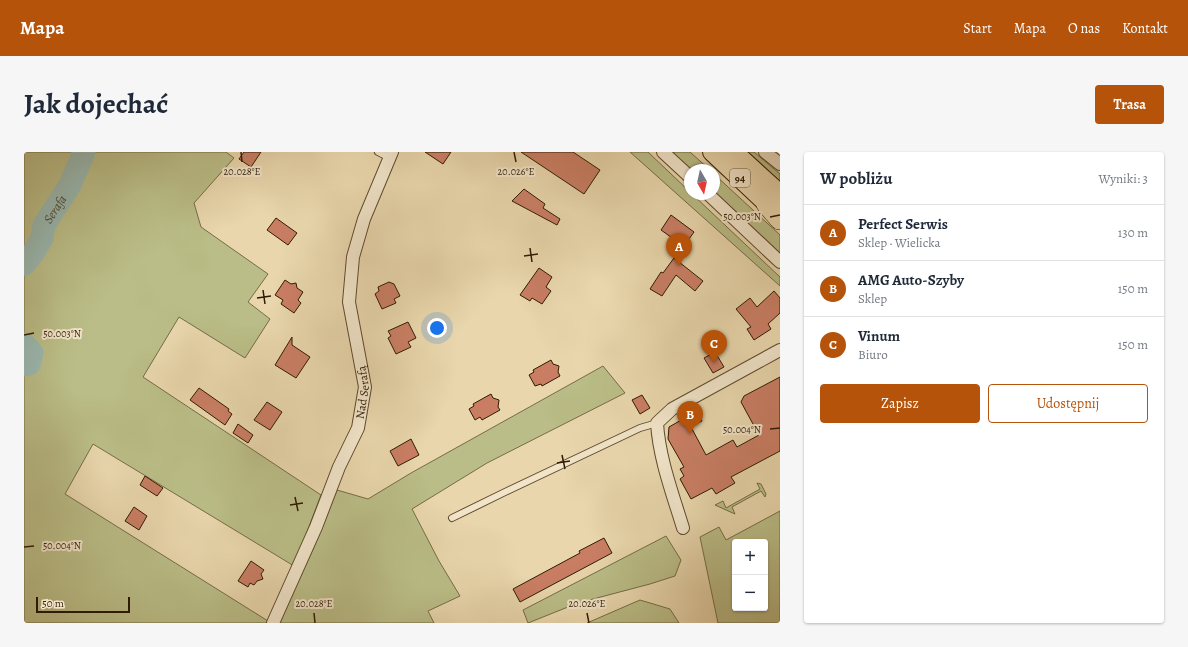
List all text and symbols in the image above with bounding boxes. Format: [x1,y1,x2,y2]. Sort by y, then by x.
text: Mapa [20,15,64,41]
text: Start [963,19,992,38]
text: Mapa [1014,19,1046,38]
text: O nas [1068,19,1100,38]
text: Kontakt [1122,19,1168,38]
text: Jak dojechać [24,85,168,123]
button: Trasa [1095,85,1164,124]
north arrow [684,164,720,200]
text: 20.028°E [224,165,261,178]
text: 20.026°E [498,165,534,178]
text: W pobliżu [820,167,892,190]
road number: 94 [730,169,750,187]
text: Wyniki: 3 [1098,170,1148,187]
water label: Serafa [39,192,70,226]
text: 50.003°N [723,210,761,223]
text: Perfect Serwis [858,214,948,234]
text: A [829,224,837,241]
text: 130 m [1118,224,1148,241]
pin: A [666,233,692,266]
text: Sklep · Wielicka [858,234,941,251]
text: AMG Auto-Szyby [858,270,964,290]
text: B [829,280,837,297]
text: 150 m [1118,280,1148,297]
text: Sklep [858,290,887,307]
your location [427,318,447,338]
text: Vinum [858,326,900,346]
text: 50.003°N [43,327,81,340]
pin: C [701,330,727,363]
text: C [829,336,837,353]
text: 150 m [1118,336,1148,353]
text: Biuro [858,346,888,363]
street label: Nad Serafą [352,364,373,420]
button: Zapisz [820,384,980,423]
button: Udostępnij [988,384,1148,423]
pin: B [677,401,703,434]
text: 50.004°N [723,423,761,436]
text: 50.004°N [43,539,81,552]
map controls [732,539,768,611]
button: + [732,539,768,575]
button: − [732,575,768,611]
scale bar [36,595,130,614]
text: 50 m [42,596,64,611]
text: 20.028°E [296,597,333,610]
text: 20.026°E [569,597,605,610]

